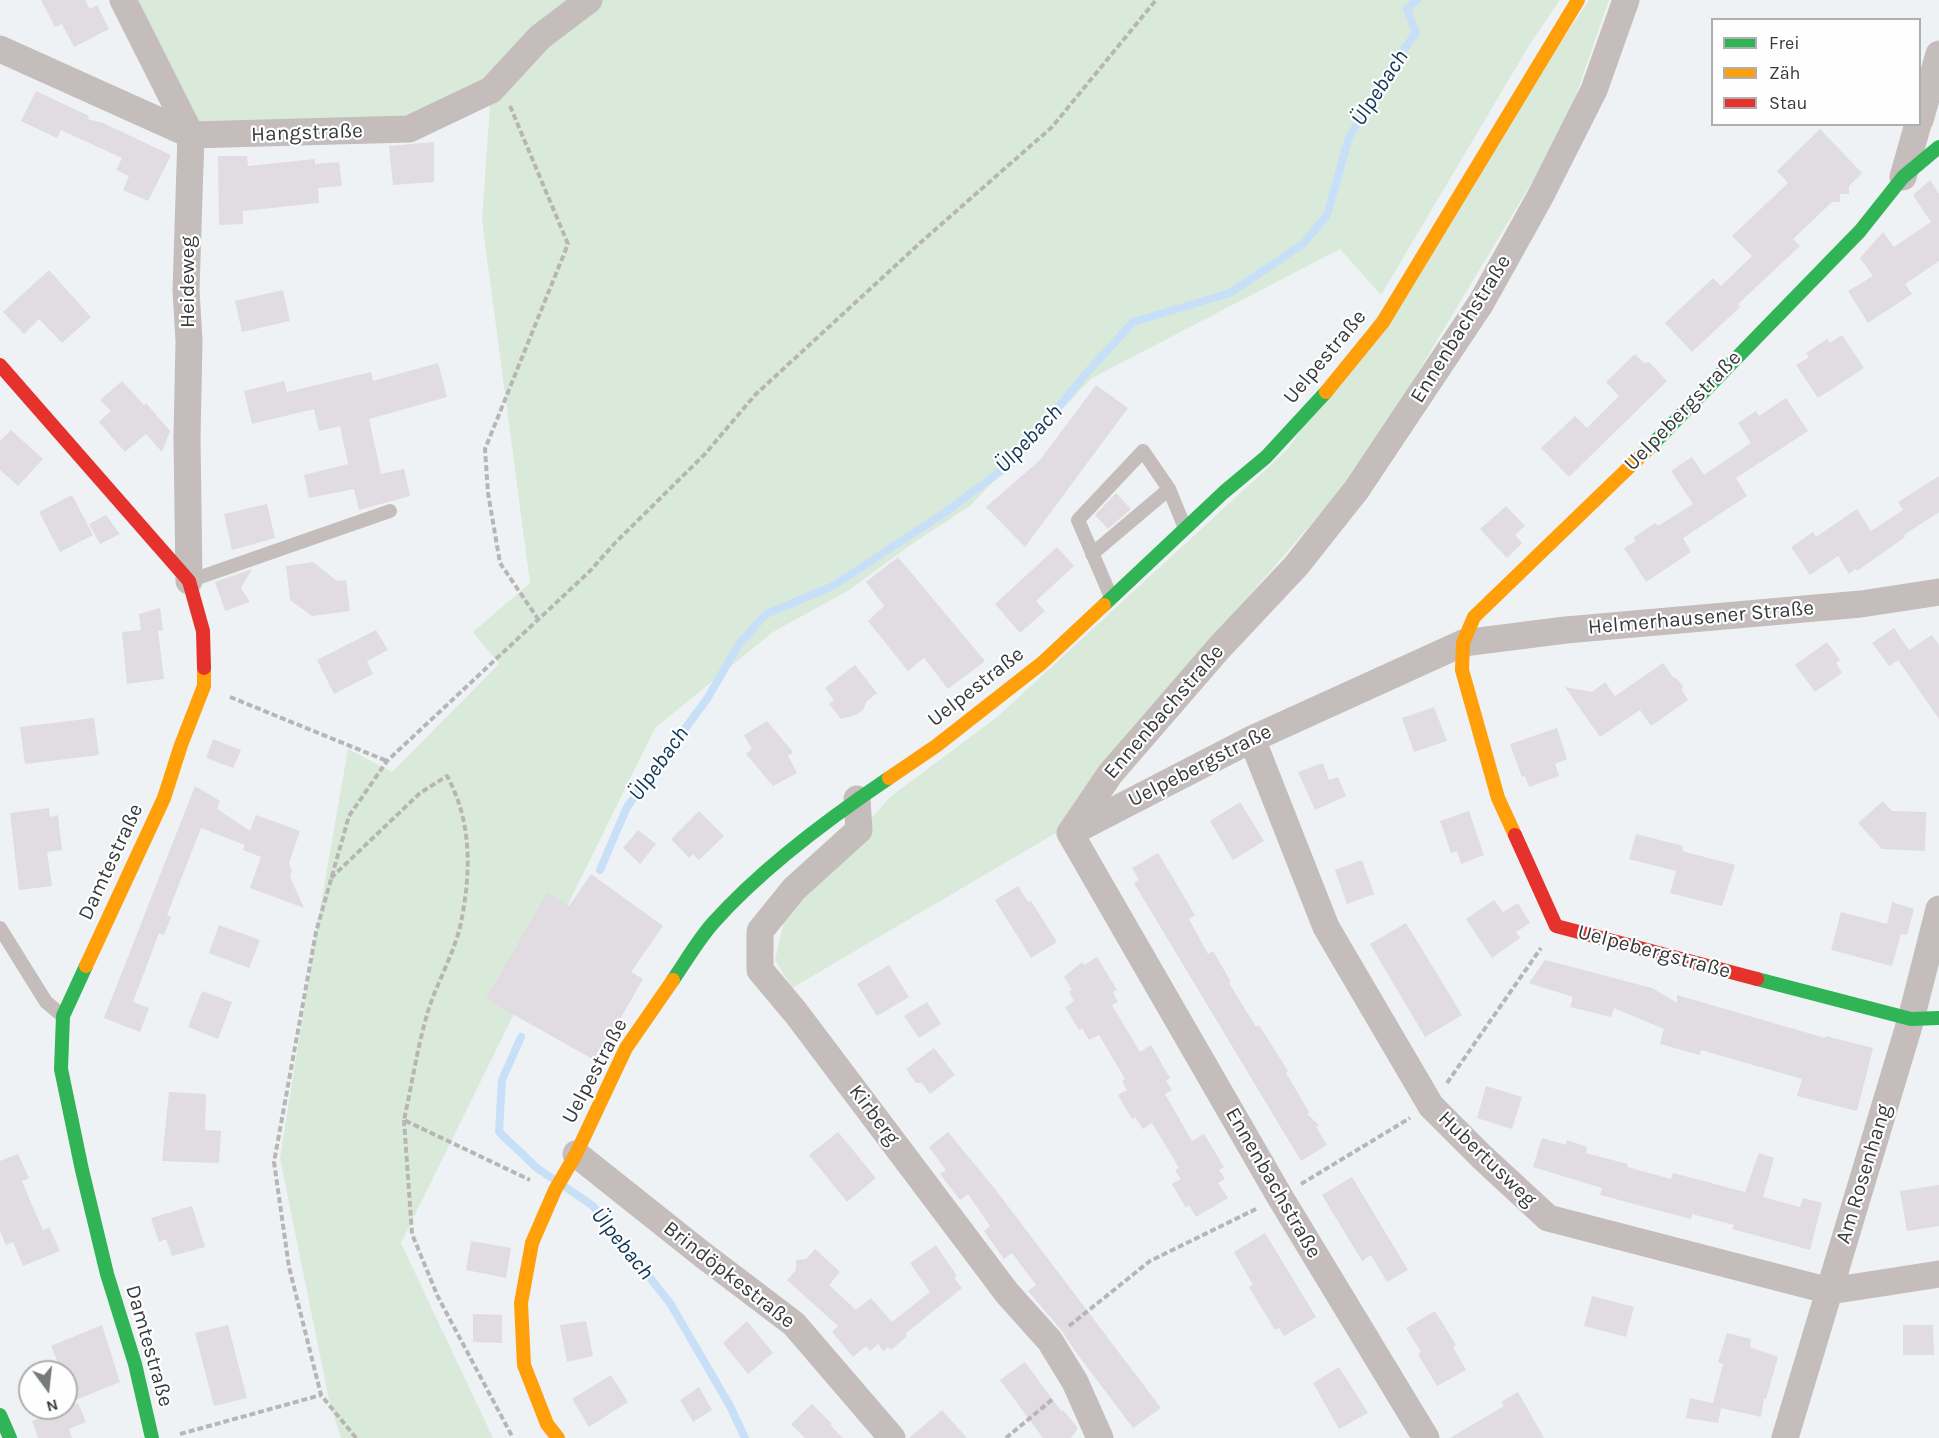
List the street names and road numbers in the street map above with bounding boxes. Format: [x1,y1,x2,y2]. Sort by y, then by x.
street label: Hangstraße [251,118,363,148]
street label: Heideweg [175,236,201,328]
street label: Ennenbachstraße [1405,250,1517,408]
street label: Uelpestraße [1278,305,1372,409]
street label: Uelpebergstraße [1619,346,1747,476]
street label: Helmerhausener Straße [1587,596,1815,640]
street label: Ennenbachstraße [1099,640,1229,784]
street label: Uelpestraße [923,642,1029,732]
street label: Uelpebergstraße [1124,719,1276,813]
street label: Damtestraße [73,800,149,924]
street label: Uelpebergstraße [1575,919,1733,985]
street label: Uelpestraße [557,1014,633,1128]
street label: Kirberg [843,1080,905,1150]
street label: Am Rosenhang [1831,1101,1897,1247]
street label: Ennenbachstraße [1220,1103,1326,1263]
street label: Hubertusweg [1433,1106,1541,1212]
street label: Brindöpkestraße [658,1216,800,1334]
street label: Damtestraße [120,1282,178,1410]

